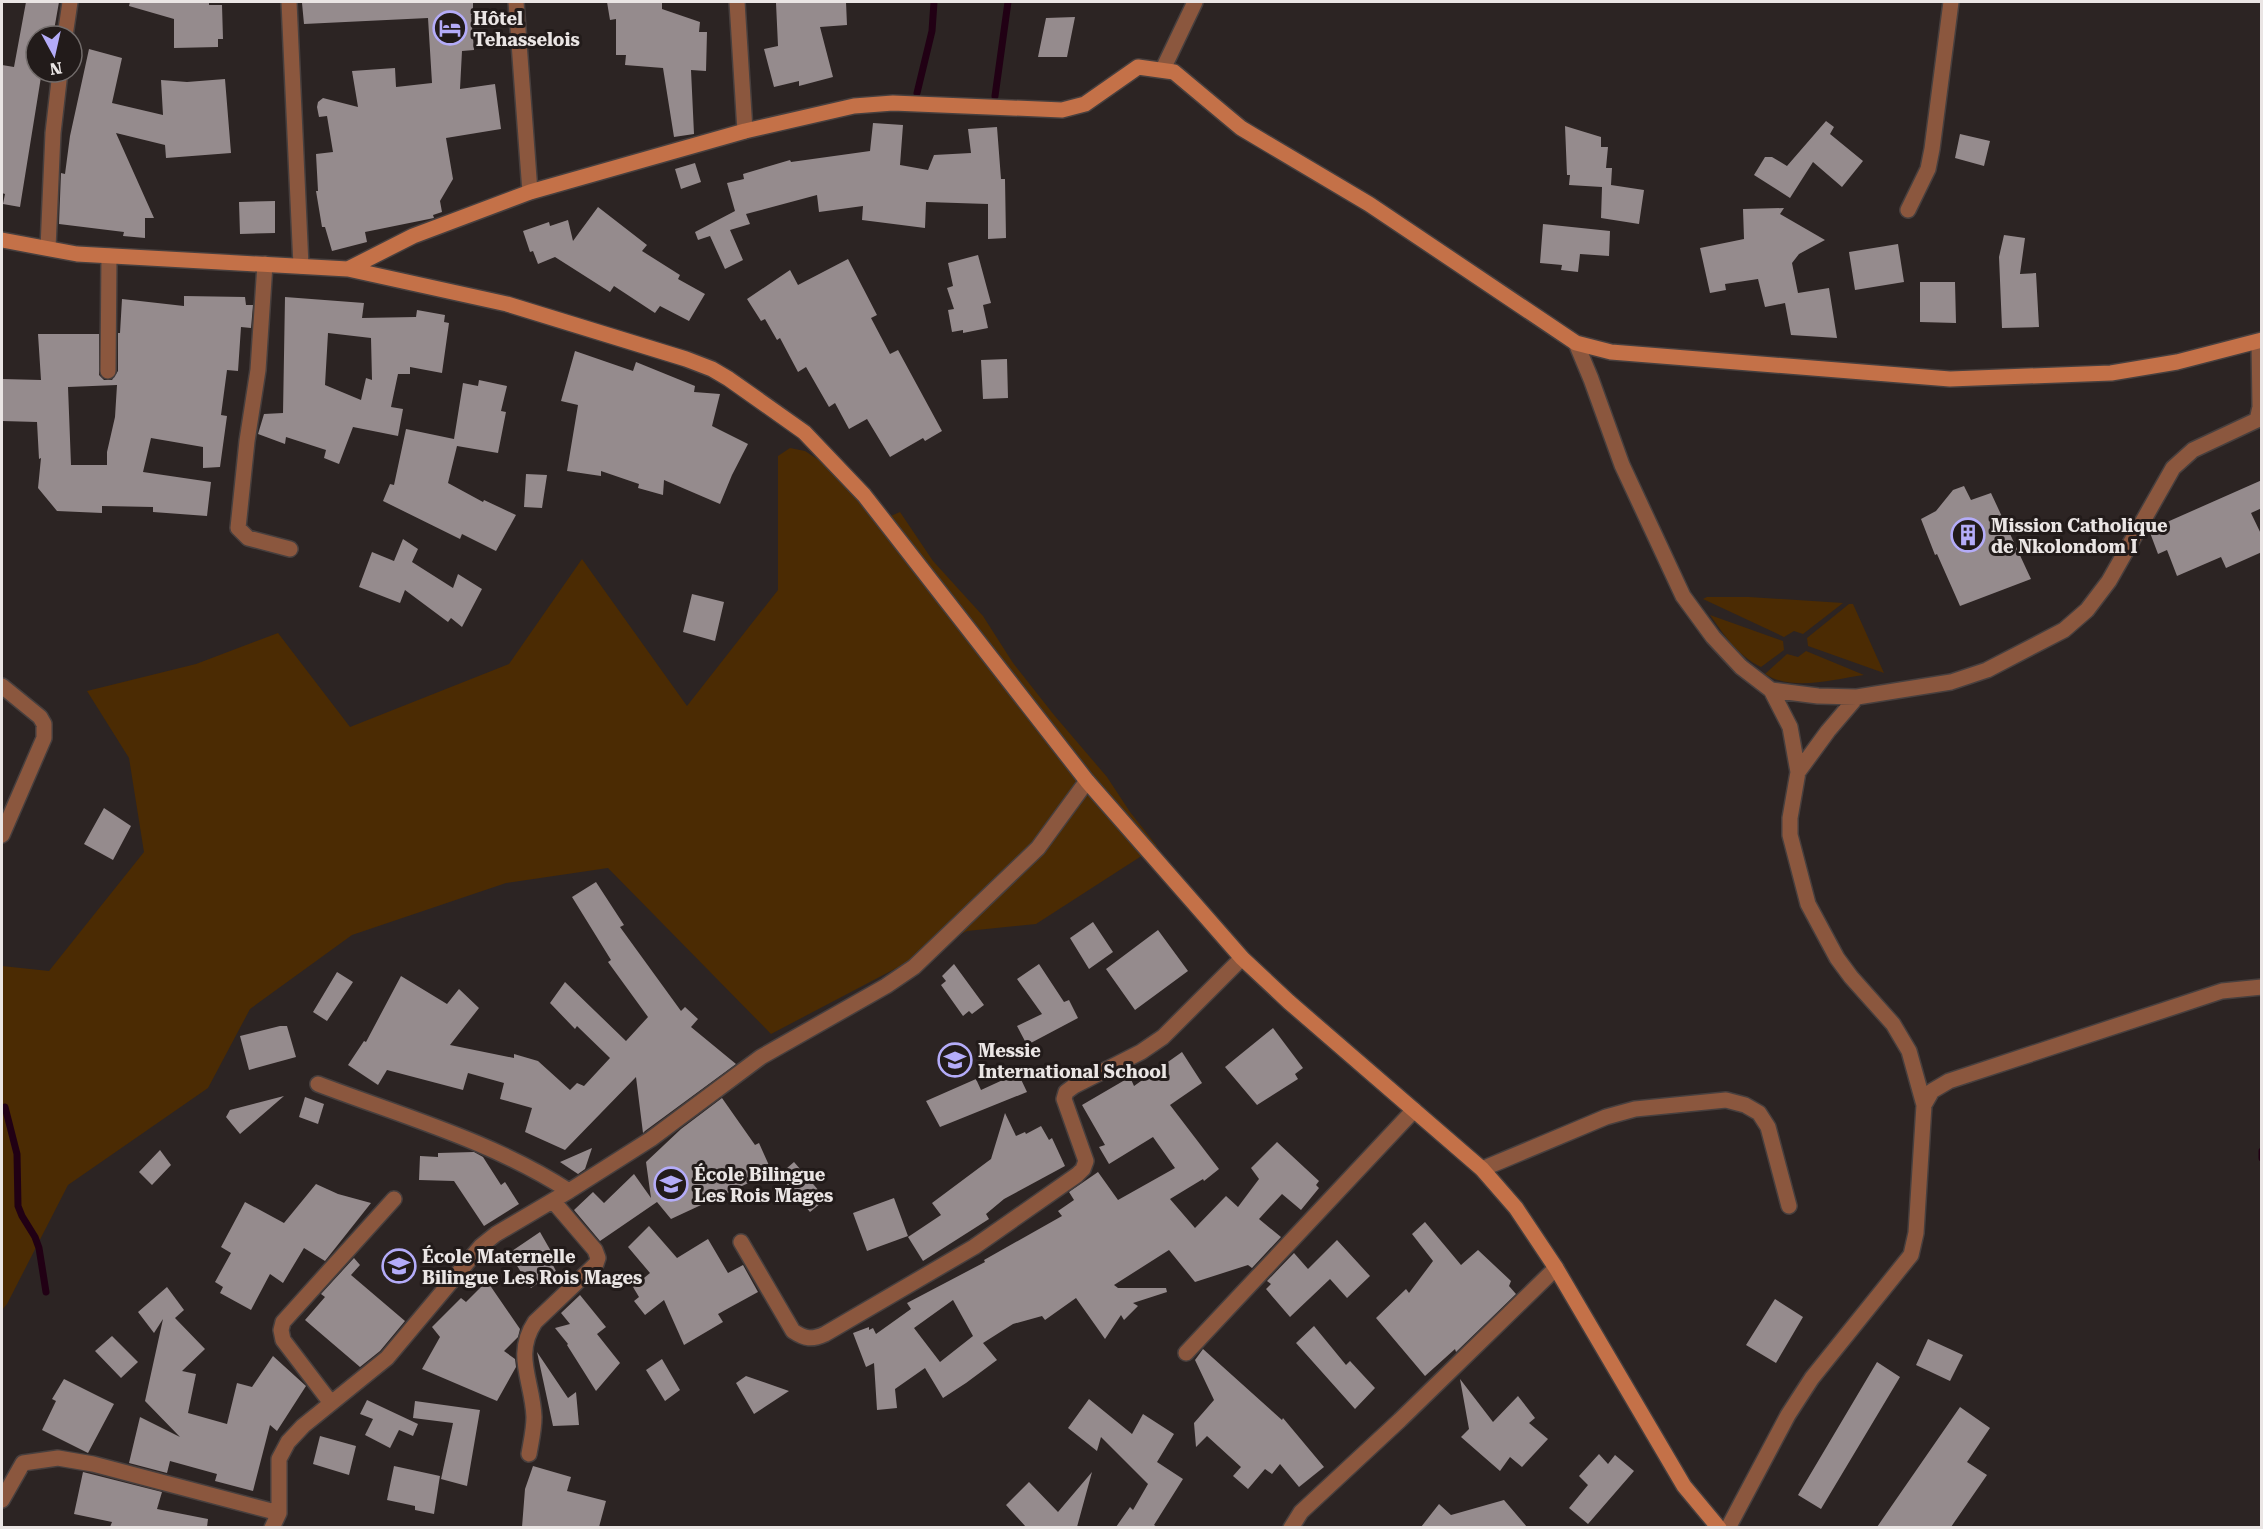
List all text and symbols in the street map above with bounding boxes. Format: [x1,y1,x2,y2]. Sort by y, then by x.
place label: Hôtel Tehasselois [473,8,580,50]
hotel icon: Hôtel Tehasselois [432,10,468,46]
north arrow [24,24,84,84]
text: N [49,58,63,79]
place label: Mission Catholique de Nkolondom I [1991,515,2168,557]
building icon: Mission Catholique de Nkolondom I [1950,517,1986,553]
place label: Messie International School [978,1040,1167,1082]
school or university icon: Messie International School [937,1042,973,1078]
place label: École Bilingue Les Rois Mages [694,1163,833,1206]
school or university icon: École Bilingue Les Rois Mages [653,1166,689,1202]
place label: École Maternelle Bilingue Les Rois Mages [422,1245,642,1288]
school or university icon: École Maternelle Bilingue Les Rois Mages [381,1248,417,1284]

